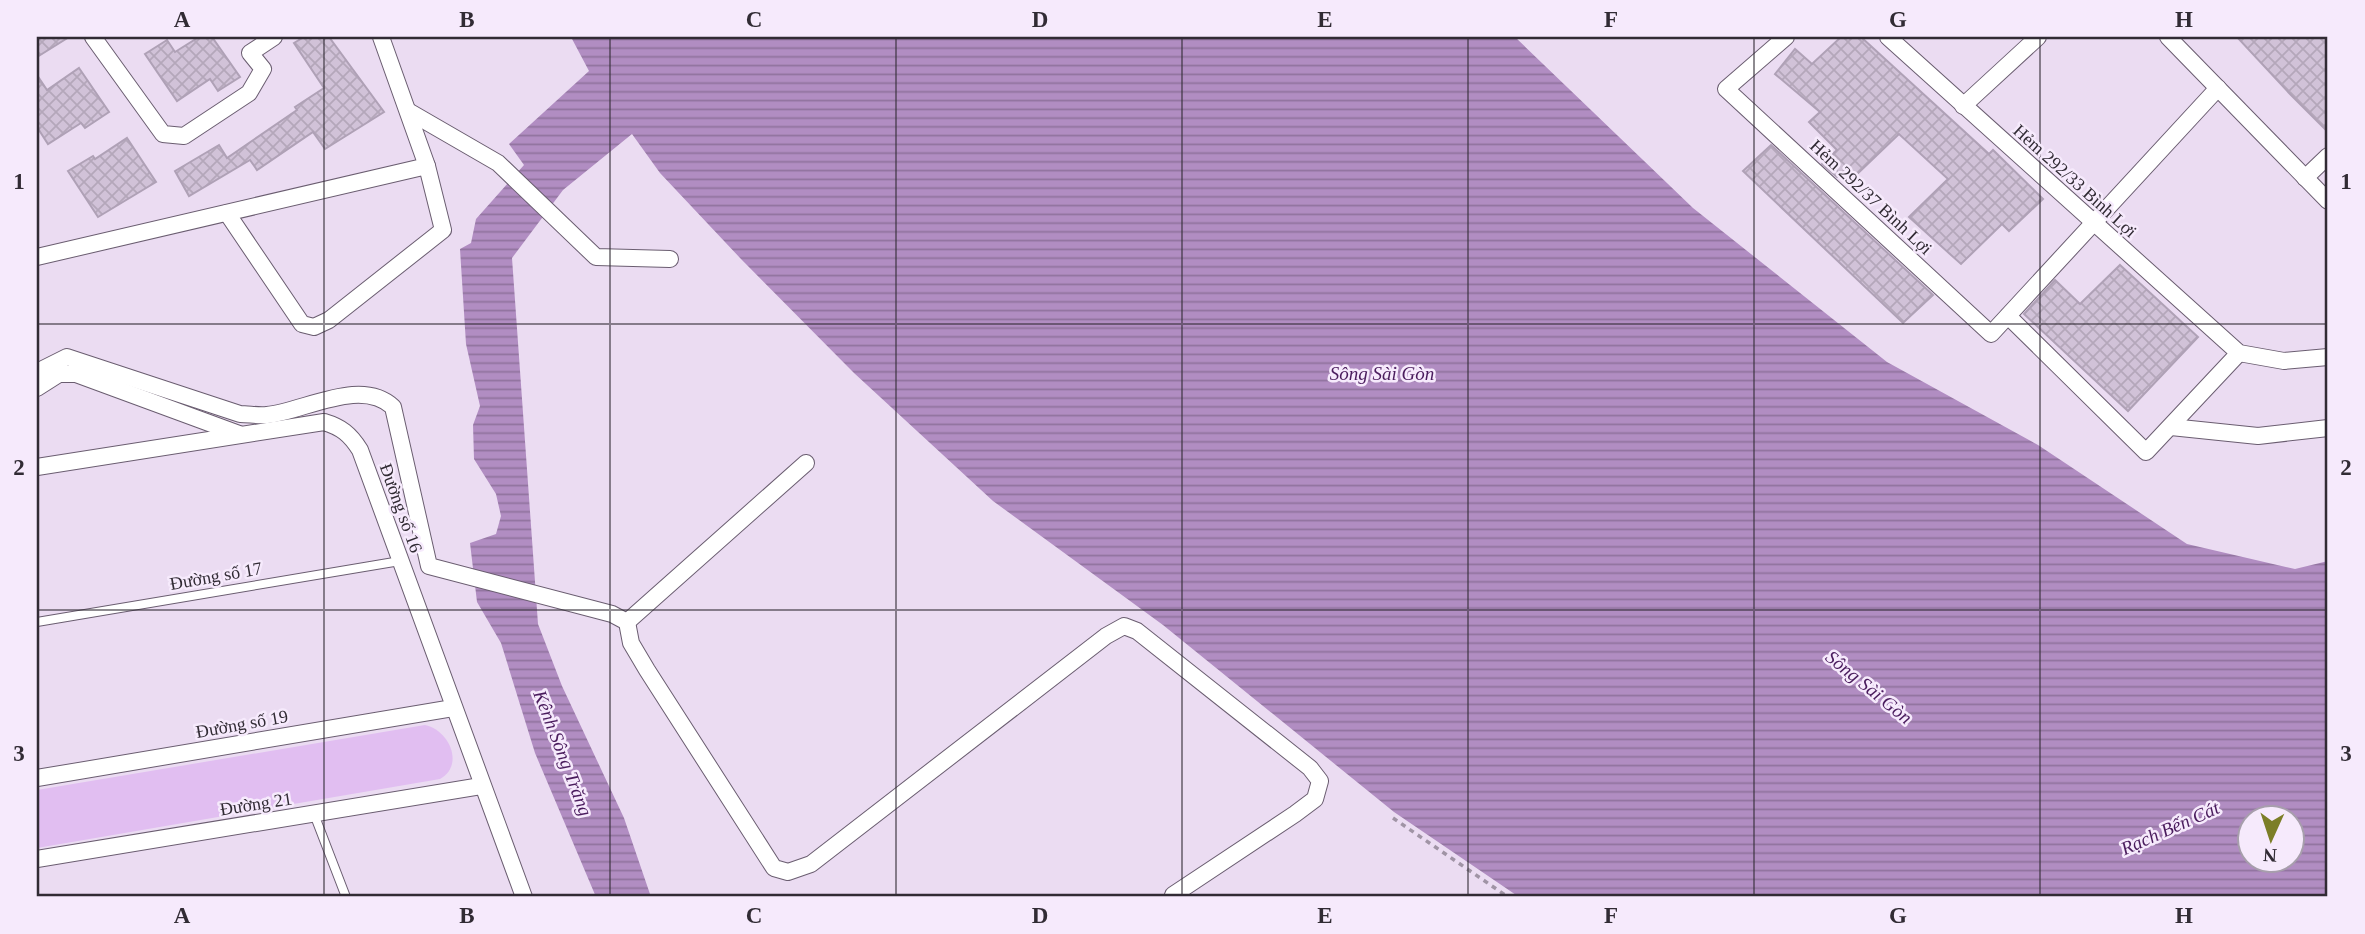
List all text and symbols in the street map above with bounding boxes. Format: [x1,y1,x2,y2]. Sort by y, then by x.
text: A [174,7,191,32]
text: B [459,7,475,32]
text: C [746,7,762,32]
text: D [1032,7,1048,32]
text: E [1317,7,1333,32]
text: F [1604,7,1618,32]
text: G [1889,7,1907,32]
text: H [2175,7,2193,32]
street label: Hẻm 292/33 Bình Lợi [2009,120,2141,242]
street label: Hẻm 292/37 Bình Lợi [1806,135,1936,259]
text: 1 [13,169,25,194]
text: 1 [2340,169,2352,194]
water label: Sông Sài Gòn [1330,363,1434,384]
text: 2 [13,455,25,480]
text: 2 [2340,455,2352,480]
street label: Đường số 16 [376,461,426,555]
street label: Đường số 17 [168,558,264,594]
water label: Sông Sài Gòn [1822,646,1916,728]
water label: Kênh Sông Trăng [529,686,597,819]
street label: Đường số 19 [194,706,290,742]
text: 3 [13,741,25,766]
text: 3 [2340,741,2352,766]
street label: Đường 21 [218,788,294,820]
water label: Rạch Bến Cát [2117,797,2223,859]
north arrow [2236,804,2306,874]
text: N [2262,845,2278,866]
text: A [174,903,191,928]
text: B [459,903,475,928]
text: C [746,903,762,928]
text: D [1032,903,1048,928]
text: E [1317,903,1333,928]
text: F [1604,903,1618,928]
text: G [1889,903,1907,928]
text: H [2175,903,2193,928]

